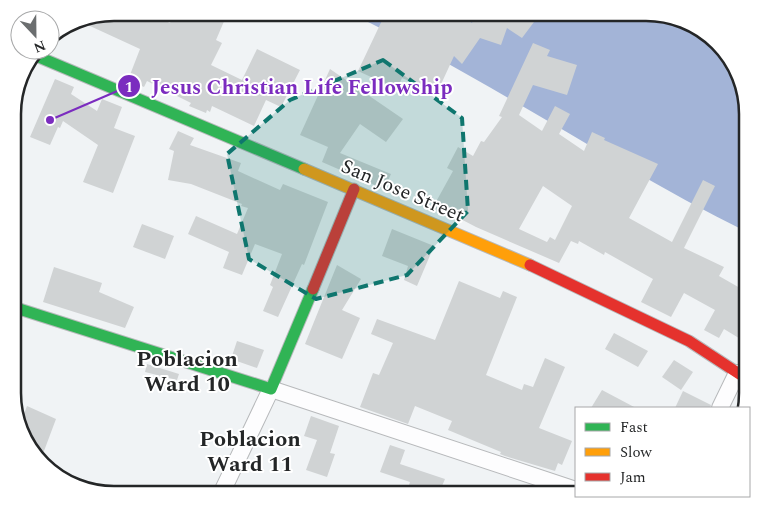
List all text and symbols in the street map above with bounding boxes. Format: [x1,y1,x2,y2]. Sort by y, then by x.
north arrow [10,10,60,60]
text: N [30,35,49,58]
callout: Jesus Christian Life Fellowship [117,68,463,104]
text: Jesus Christian Life Fellowship [151,72,453,104]
text: 1 [125,76,133,99]
street label: San Jose Street [336,151,469,230]
district label: Poblacion Ward 10 [136,343,238,401]
legend [575,407,750,497]
text: Fast [620,416,648,439]
district label: Poblacion Ward 11 [199,423,301,481]
text: Slow [620,441,652,464]
text: Jam [620,466,646,489]

